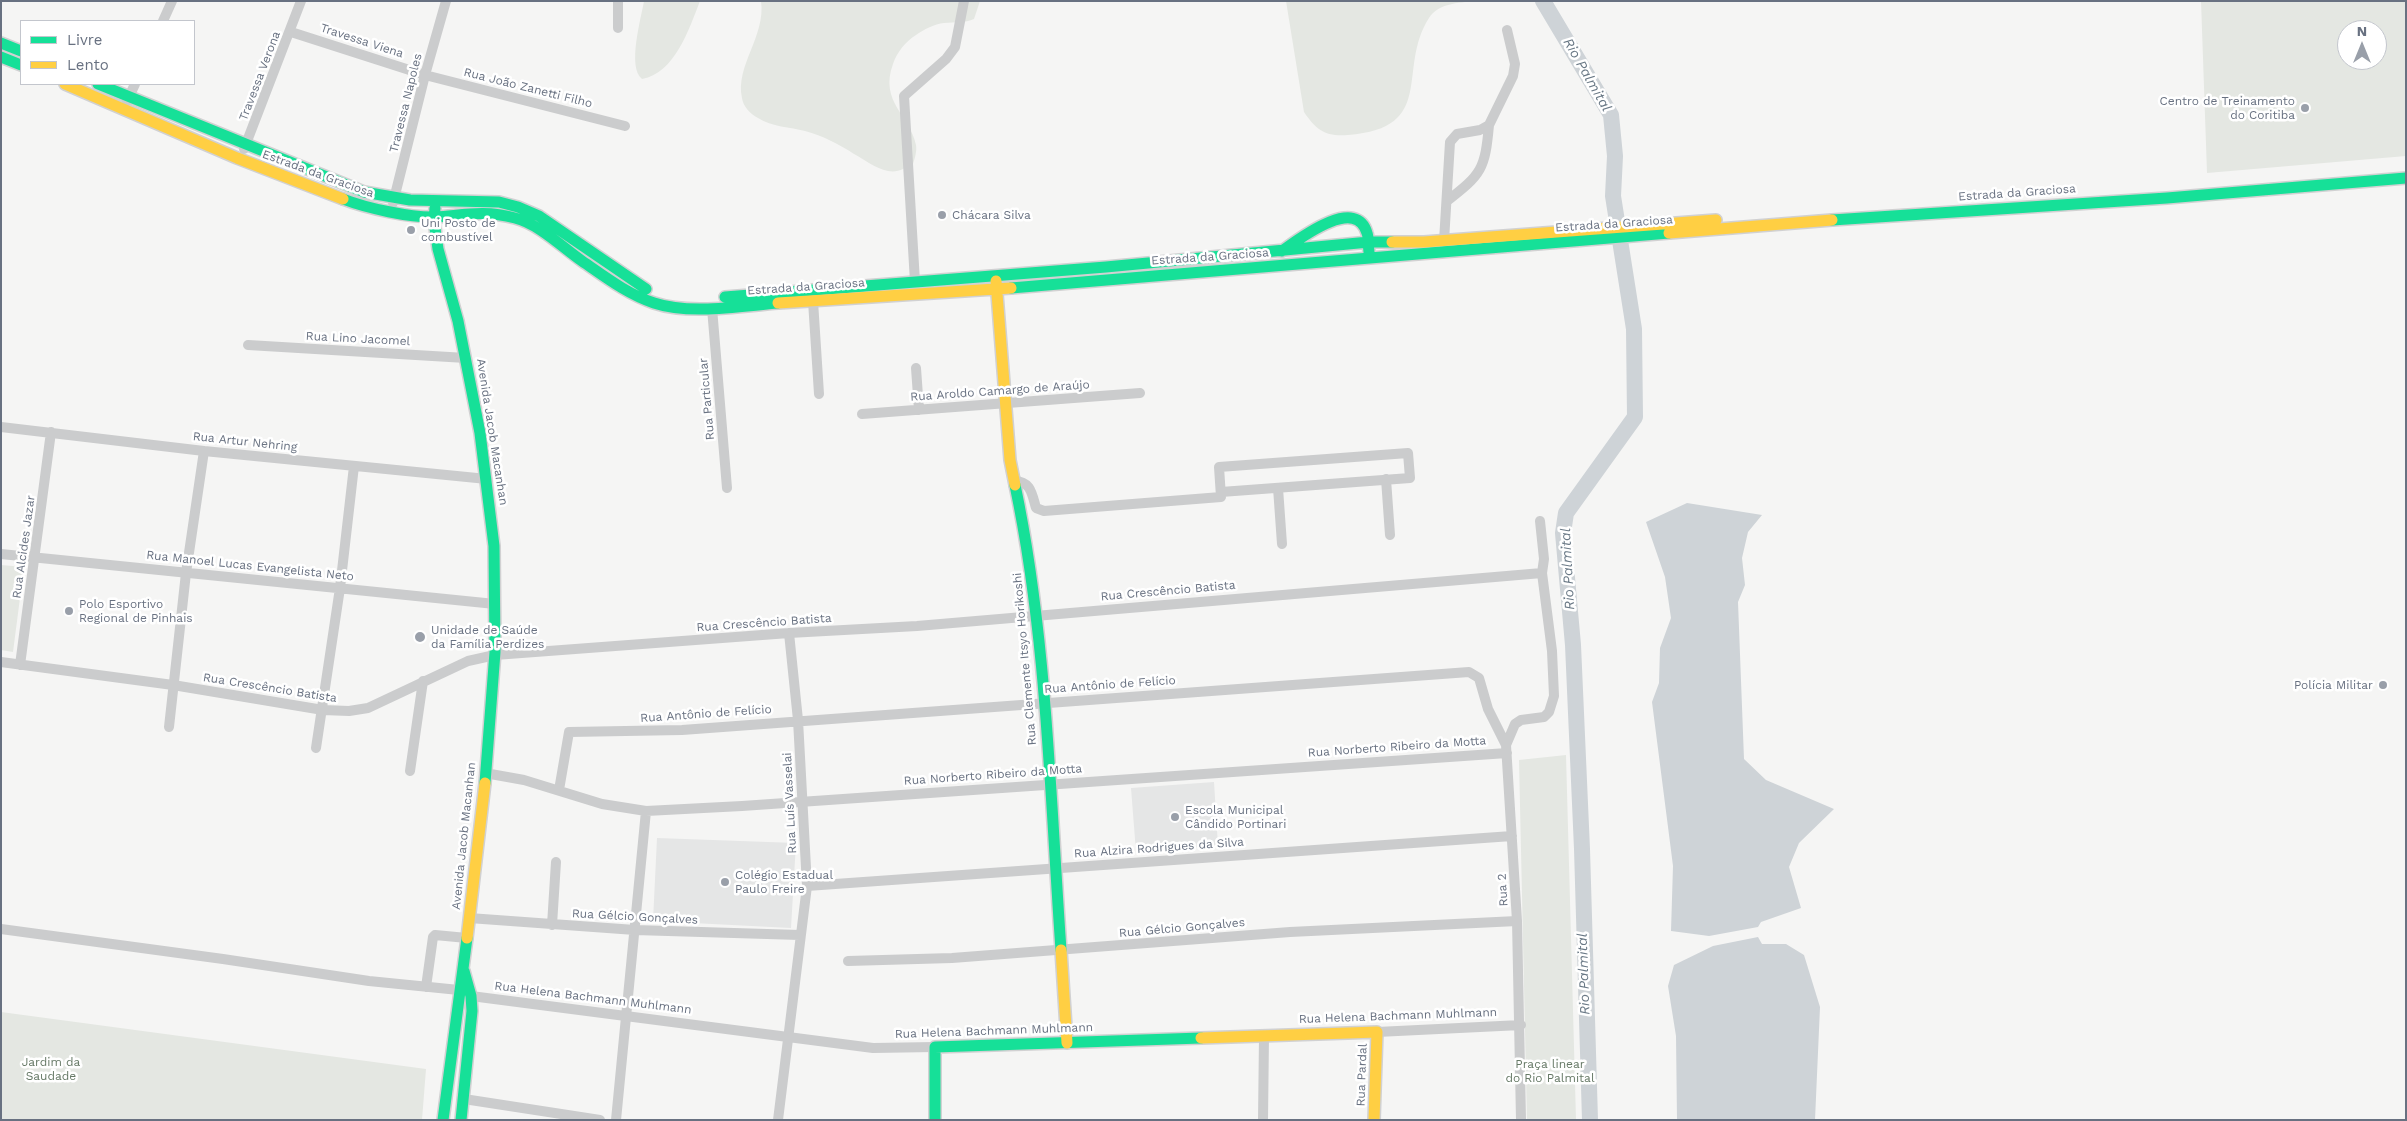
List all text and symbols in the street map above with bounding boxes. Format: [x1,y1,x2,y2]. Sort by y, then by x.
legend [20,20,195,85]
north arrow [2337,20,2387,70]
street label: Travessa Viena [319,21,405,61]
text: N [2357,23,2367,39]
street label: Travessa Verona [236,29,284,123]
text: Livre [67,31,102,49]
water label: Rio Palmital [1559,35,1615,115]
street label: Travessa Napoles [387,52,425,154]
text: Lento [67,56,109,74]
street label: Rua João Zanetti Filho [462,65,594,111]
place label: Centro de Treinamento do Coritiba [2160,94,2295,122]
marker: Centro de Treinamento do Coritiba [2299,102,2311,114]
street label: Estrada da Graciosa [260,147,376,201]
street label: Estrada da Graciosa [1958,182,2076,204]
place label: Chácara Silva [952,208,1031,222]
marker: Chácara Silva [936,209,948,221]
street label: Estrada da Graciosa [1555,213,1673,235]
place label: Uni Posto de combustível [421,216,496,244]
marker: Uni Posto de combustível [405,224,417,236]
street label: Estrada da Graciosa [1151,246,1269,268]
street label: Estrada da Graciosa [747,276,865,298]
street label: Rua Lino Jacomel [305,329,411,349]
street label: Rua Particular [696,357,718,441]
street label: Avenida Jacob Macanhan [473,358,511,506]
street label: Rua Aroldo Camargo de Araújo [910,378,1090,404]
street label: Rua Artur Nehring [192,429,298,455]
street label: Rua Alcides Jazar [10,495,38,599]
water label: Rio Palmital [1557,528,1579,610]
street label: Rua Manoel Lucas Evangelista Neto [146,548,354,584]
street label: Rua Clemente Itsyo Horikoshi [1010,572,1040,746]
street label: Rua Crescêncio Batista [1100,578,1236,604]
place label: Polo Esportivo Regional de Pinhais [79,597,193,625]
marker: Polo Esportivo Regional de Pinhais [63,605,75,617]
street label: Rua Crescêncio Batista [696,611,832,635]
place label: Unidade de Saúde da Família Perdizes [431,623,544,651]
marker: Unidade de Saúde da Família Perdizes [413,630,427,644]
street label: Rua Crescêncio Batista [202,670,338,706]
street label: Rua Antônio de Felício [1044,673,1176,697]
place label: Polícia Militar [2294,678,2373,692]
marker: Polícia Militar [2377,679,2389,691]
street label: Rua Antônio de Felício [640,702,772,726]
street label: Rua Norberto Ribeiro da Motta [1307,734,1487,760]
street label: Rua Luís Vasselai [780,752,800,854]
street label: Avenida Jacob Macanhan [449,762,479,910]
street label: Rua Norberto Ribeiro da Motta [903,762,1083,788]
place label: Escola Municipal Cândido Portinari [1185,803,1286,831]
marker: Escola Municipal Cândido Portinari [1169,811,1181,823]
street label: Rua Alzira Rodrigues da Silva [1074,835,1244,861]
place label: Colégio Estadual Paulo Freire [735,868,833,896]
street label: Rua 2 [1495,873,1511,907]
marker: Colégio Estadual Paulo Freire [719,876,731,888]
street label: Rua Gélcio Gonçalves [572,907,698,927]
street label: Rua Gélcio Gonçalves [1118,915,1246,941]
water label: Rio Palmital [1574,933,1594,1015]
street label: Rua Helena Bachmann Muhlmann [494,979,692,1017]
street label: Rua Helena Bachmann Muhlmann [1299,1005,1497,1027]
street label: Rua Helena Bachmann Muhlmann [895,1020,1093,1042]
street label: Rua Pardal [1354,1043,1370,1107]
park label: Jardim da Saudade [22,1055,80,1083]
park label: Praça linear do Rio Palmital [1505,1057,1595,1085]

